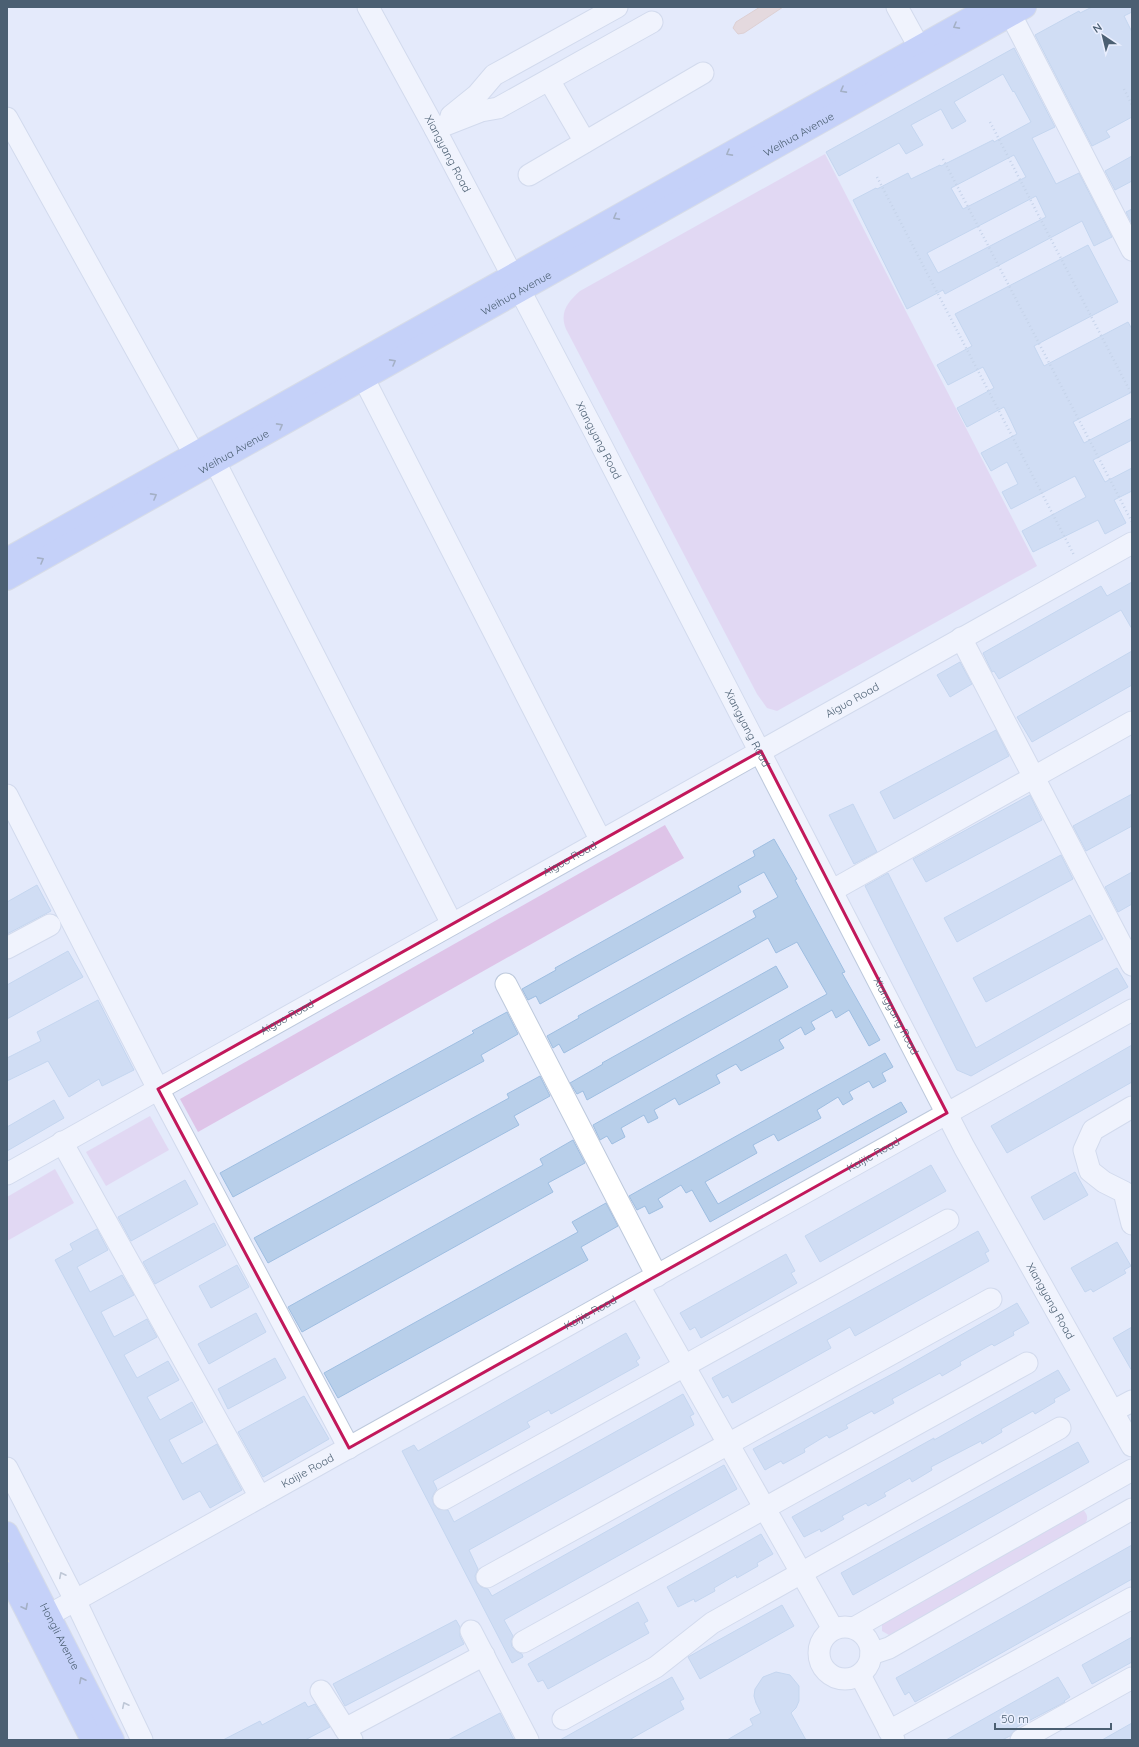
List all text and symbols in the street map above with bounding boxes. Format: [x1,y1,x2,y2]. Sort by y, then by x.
north arrow [1083,16,1123,56]
text: N [1090,20,1105,36]
one-way arrow [953,22,960,29]
one-way arrow [840,85,847,92]
street label: Weihua Avenue [761,109,836,160]
street label: Xiangyang Road [422,113,474,195]
one-way arrow [726,149,734,156]
one-way arrow [613,212,620,220]
street label: Weihua Avenue [478,267,554,318]
one-way arrow [389,360,396,367]
street label: Xiangyang Road [573,399,625,482]
one-way arrow [276,423,283,430]
street label: Weihua Avenue [196,426,271,477]
one-way arrow [150,494,157,501]
one-way arrow [37,557,44,565]
street label: Aiguo Road [823,679,882,721]
street label: Xiangyang Road [722,687,773,769]
street label: Aiguo Road [540,838,599,879]
street label: Xiangyang Road [870,975,922,1057]
street label: Aiguo Road [258,996,316,1038]
street label: Kaijie Road [844,1134,902,1175]
street label: Xiangyang Road [1023,1260,1078,1342]
street label: Kaijie Road [561,1292,619,1333]
street label: Kaijie Road [279,1450,336,1491]
one-way arrow [60,1572,67,1580]
street label: Hongli Avenue [37,1600,83,1672]
one-way arrow [20,1603,28,1611]
one-way arrow [79,1677,87,1685]
one-way arrow [122,1702,130,1709]
scale bar [995,1705,1111,1731]
text: 50 m [1001,1711,1029,1726]

